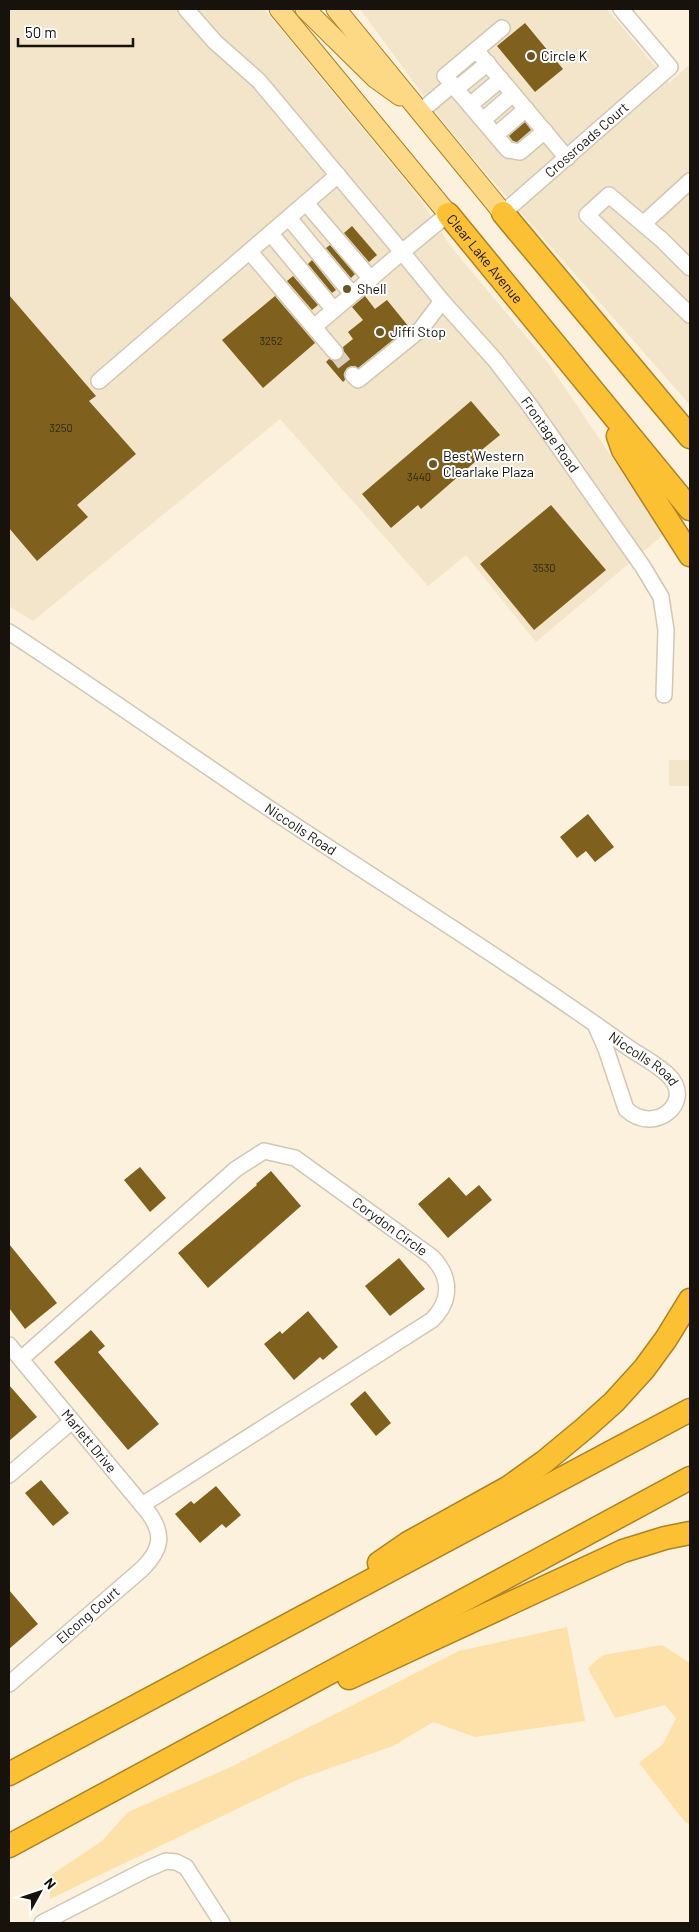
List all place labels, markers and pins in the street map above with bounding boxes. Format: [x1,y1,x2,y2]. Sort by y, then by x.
place label: Circle K [541,47,588,64]
marker: Circle K [525,50,537,62]
place label: Shell [357,280,387,297]
marker: Shell [341,283,353,295]
place label: Jiffi Stop [390,323,446,340]
marker: Jiffi Stop [374,326,386,338]
place label: Best Western Clearlake Plaza [443,447,534,480]
marker: Best Western Clearlake Plaza [427,458,439,470]

